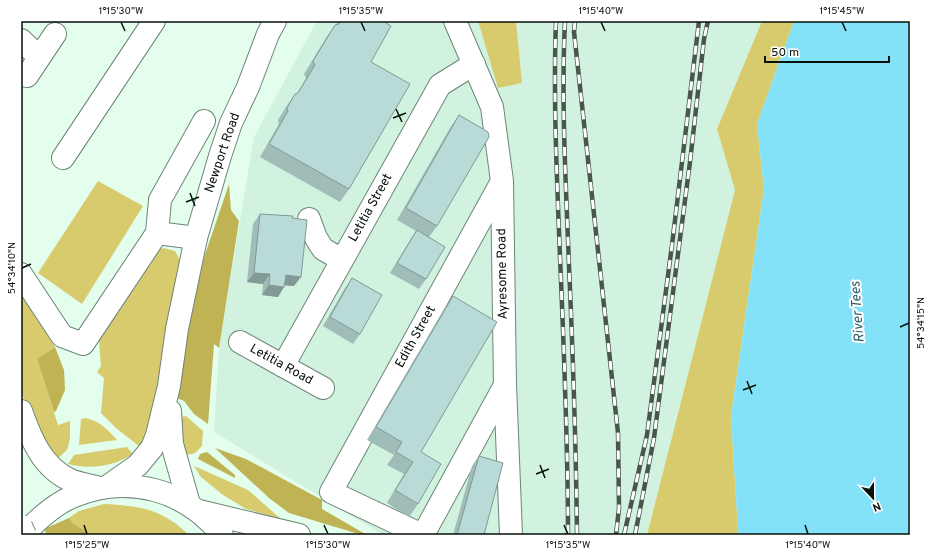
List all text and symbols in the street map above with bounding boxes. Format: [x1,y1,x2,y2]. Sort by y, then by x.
text: 1°15'30"W [99,5,143,18]
text: 1°15'35"W [339,5,383,18]
text: 1°15'40"W [579,5,623,18]
text: 1°15'45"W [820,5,864,18]
scale bar [765,38,889,64]
text: 50 m [771,45,799,61]
street label: Newport Road [202,111,244,195]
street label: Letitia Street [346,171,396,245]
street label: Ayresome Road [494,228,512,320]
text: 54°34'10"N [6,242,19,294]
water label: River Tees [847,280,869,343]
text: 54°34'15"N [915,297,928,349]
street label: Edith Street [392,303,440,371]
street label: Letitia Road [246,341,316,389]
north arrow [853,478,893,518]
text: N [870,498,883,514]
text: 1°15'25"W [65,539,109,552]
text: 1°15'30"W [306,539,350,552]
text: 1°15'35"W [546,539,590,552]
text: 1°15'40"W [786,539,830,552]

